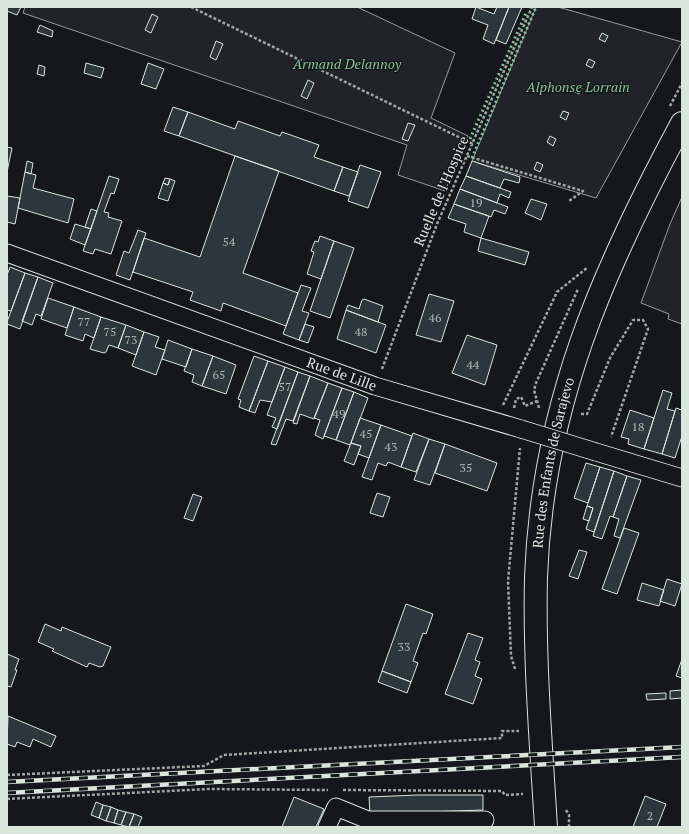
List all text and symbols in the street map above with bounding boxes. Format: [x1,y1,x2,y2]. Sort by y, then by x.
park label: Armand Delannoy [292,54,402,73]
park label: Alphonse Lorrain [525,77,630,96]
street label: Ruelle de l'Hospice [409,133,472,249]
house number: 19 [470,195,482,210]
house number: 54 [223,234,236,249]
house number: 46 [429,310,442,325]
house number: 77 [78,314,90,329]
house number: 75 [104,324,116,339]
house number: 48 [355,324,367,339]
house number: 73 [125,332,137,347]
street label: Rue de Lille [304,352,380,395]
house number: 44 [467,357,480,372]
house number: 65 [213,367,225,382]
street label: Rue des Enfants de Sarajevo [528,375,578,549]
house number: 57 [279,379,291,394]
house number: 49 [333,406,345,421]
house number: 18 [632,419,644,434]
house number: 45 [360,426,372,441]
house number: 43 [385,439,397,454]
house number: 35 [460,460,472,475]
house number: 33 [398,639,410,654]
house number: 2 [647,808,653,823]

